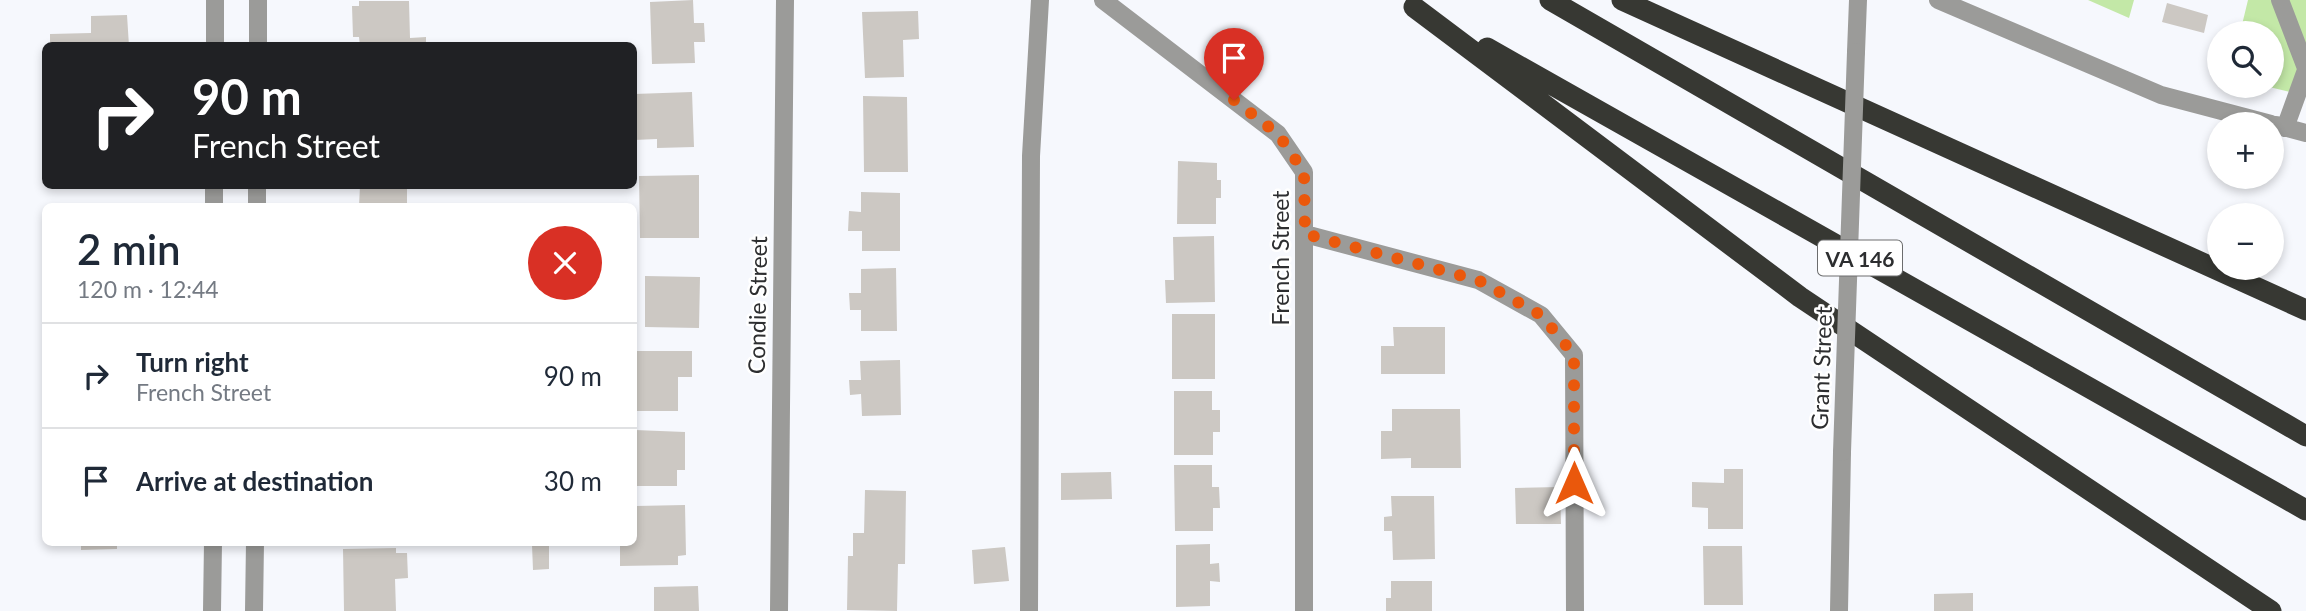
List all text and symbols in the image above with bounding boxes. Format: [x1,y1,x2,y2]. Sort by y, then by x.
map controls [2207,21,2284,280]
button: search [2207,21,2284,98]
pin [1204,28,1264,100]
icon: arrive [1215,39,1253,77]
text: 90 m [192,67,302,125]
icon: right [77,70,168,161]
button: + [2207,112,2284,189]
text: French Street [192,126,380,165]
street label: French Street [1266,190,1294,326]
button: − [2207,203,2284,280]
text: 2 min [77,224,181,274]
button: close [528,226,602,300]
street label: Condie Street [742,235,772,374]
road number: VA 146 [1818,240,1902,276]
text: 120 m · 12:44 [77,275,219,303]
street label: Grant Street [1805,305,1837,430]
text: Turn right [136,346,249,378]
icon: right [77,357,115,395]
text: 90 m [544,360,602,392]
text: French Street [136,378,271,406]
position arrow [1537,446,1611,520]
icon: arrive [77,462,115,500]
text: Arrive at destination [136,465,373,497]
text: 30 m [544,465,602,497]

